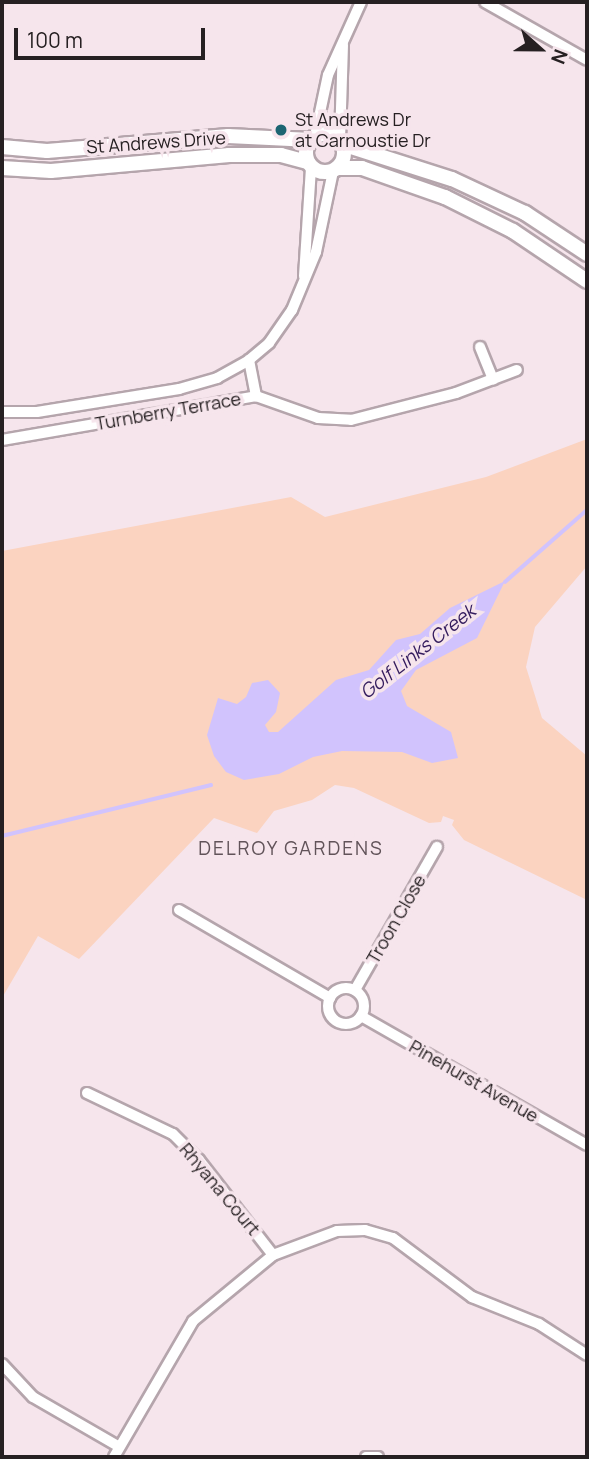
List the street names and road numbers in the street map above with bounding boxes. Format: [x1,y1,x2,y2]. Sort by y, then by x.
street label: St Andrews Drive [86,126,226,158]
street label: Turnberry Terrace [94,388,242,434]
street label: Troon Close [362,871,430,967]
street label: Pinehurst Avenue [406,1035,542,1127]
street label: Rhyana Court [175,1139,265,1239]

